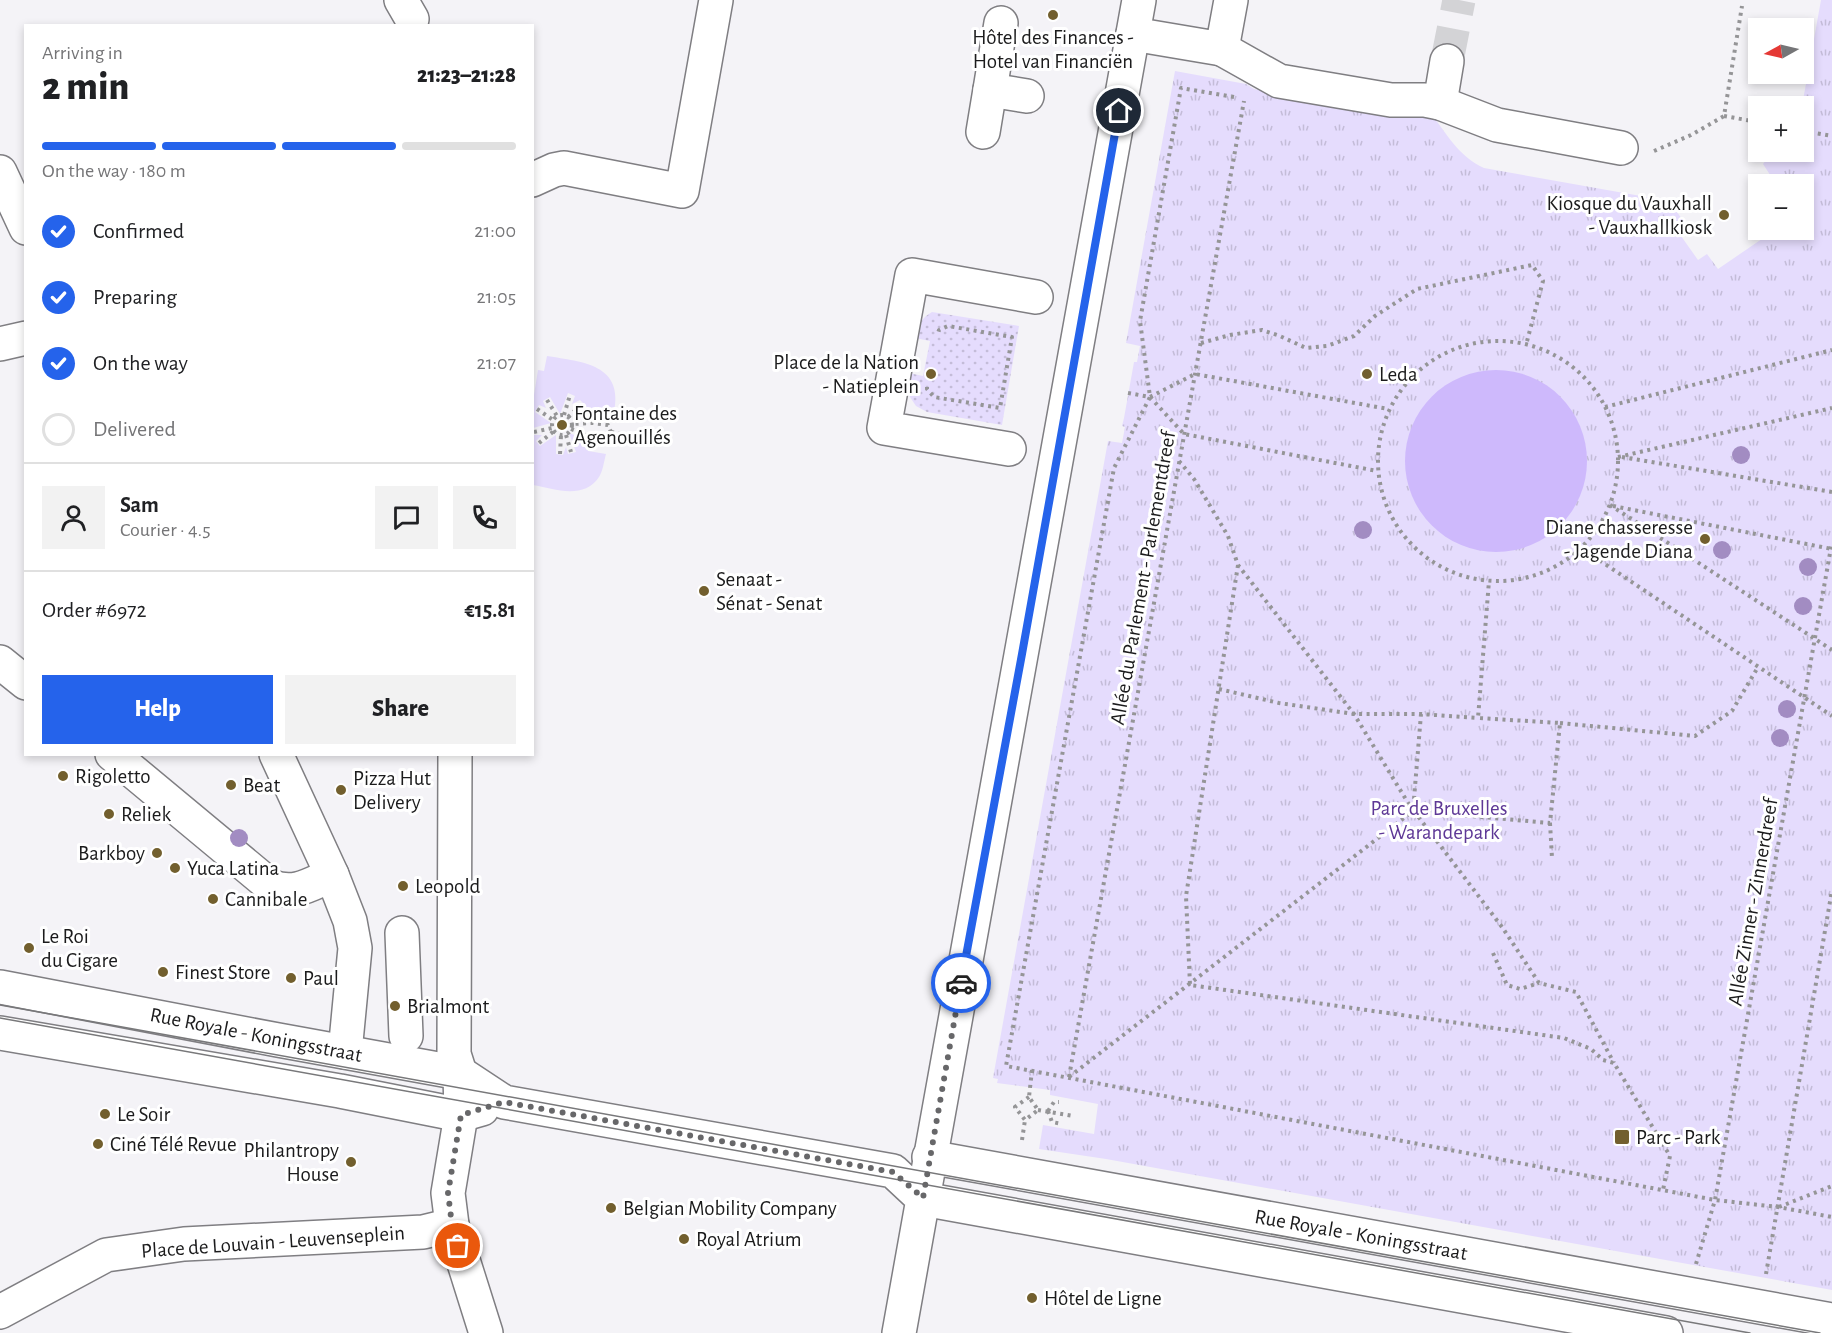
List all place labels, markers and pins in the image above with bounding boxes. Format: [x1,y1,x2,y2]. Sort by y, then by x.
marker: Hôtel des Finances - Hotel van Financiën [1046,8,1060,22]
place label: Hôtel des Finances - Hotel van Financiën [972,27,1134,72]
pin [1093,85,1144,136]
place label: Kiosque du Vauxhall - Vauxhallkiosk [1546,193,1712,238]
marker: Kiosque du Vauxhall - Vauxhallkiosk [1717,208,1731,222]
place label: Place de la Nation - Natieplein [773,352,919,397]
place label: Leda [1379,364,1418,385]
marker: Place de la Nation - Natieplein [924,367,938,381]
marker: Leda [1360,367,1374,381]
place label: Fontaine des Agenouillés [574,403,677,448]
marker: Fontaine des Agenouillés [555,418,569,432]
place label: Diane chasseresse - Jagende Diana [1545,517,1693,562]
marker: Diane chasseresse - Jagende Diana [1698,532,1712,546]
place label: Senaat - Sénat - Senat [716,569,822,614]
marker: Senaat - Sénat - Senat [697,584,711,598]
place label: Rigoletto [75,766,151,787]
place label: Pizza Hut Delivery [353,768,431,813]
marker: Rigoletto [56,769,70,783]
place label: Beat [243,775,280,796]
marker: Beat [224,778,238,792]
marker: Pizza Hut Delivery [334,783,348,797]
place label: Reliek [121,804,172,825]
marker: Reliek [102,807,116,821]
place label: Barkboy [78,843,145,864]
marker: Barkboy [150,846,164,860]
place label: Yuca Latina [187,858,280,879]
marker: Yuca Latina [168,861,182,875]
place label: Leopold [415,876,481,897]
marker: Leopold [396,879,410,893]
place label: Cannibale [225,889,307,910]
marker: Cannibale [206,892,220,906]
place label: Le Roi du Cigare [41,926,118,971]
marker: Le Roi du Cigare [22,941,36,955]
place label: Finest Store [175,962,271,983]
marker: Finest Store [156,965,170,979]
place label: Paul [303,968,339,989]
marker: Paul [284,971,298,985]
place label: Brialmont [407,996,490,1017]
marker: Brialmont [388,999,402,1013]
place label: Le Soir [117,1104,170,1125]
marker: Le Soir [98,1107,112,1121]
place label: Parc - Park [1636,1127,1721,1148]
marker: Parc - Park [1613,1128,1631,1146]
place label: Ciné Télé Revue [110,1134,237,1155]
marker: Ciné Télé Revue [91,1137,105,1151]
place label: Philantropy House [243,1140,339,1185]
marker: Philantropy House [344,1155,358,1169]
place label: Belgian Mobility Company [623,1198,837,1219]
marker: Belgian Mobility Company [604,1201,618,1215]
pin [432,1220,483,1271]
place label: Royal Atrium [696,1229,801,1250]
marker: Royal Atrium [677,1232,691,1246]
place label: Hôtel de Ligne [1044,1288,1162,1309]
marker: Hôtel de Ligne [1025,1291,1039,1305]

